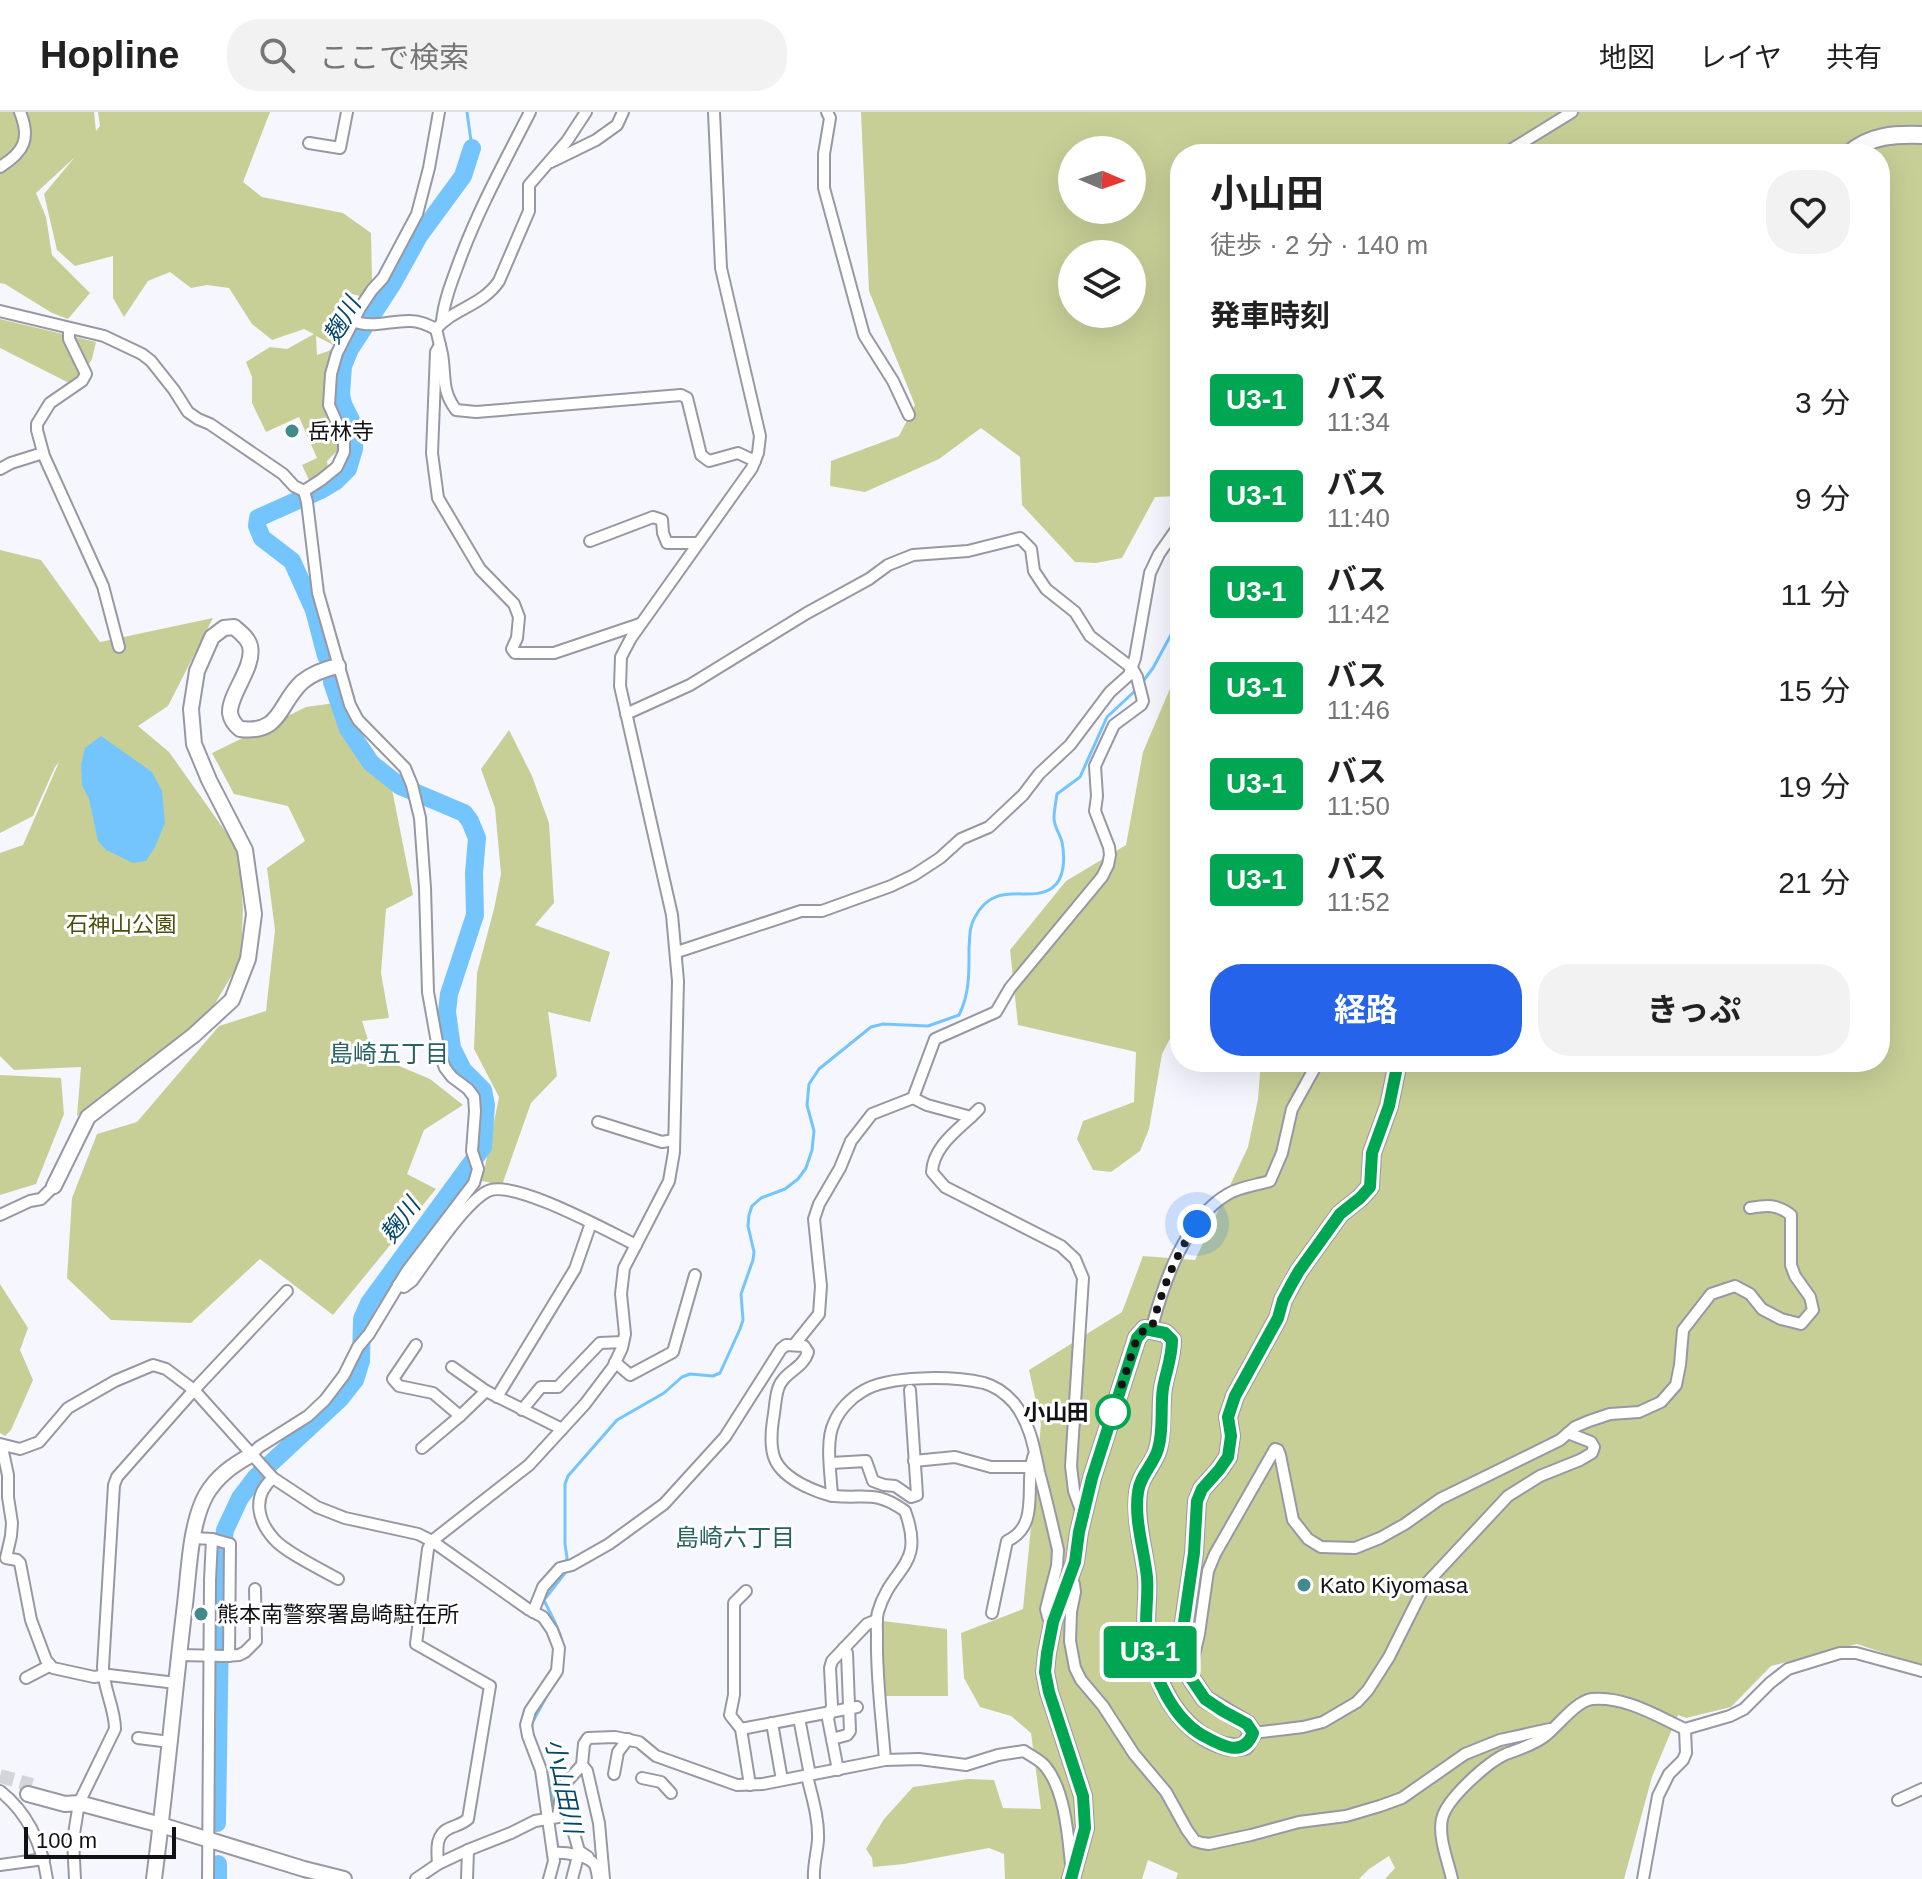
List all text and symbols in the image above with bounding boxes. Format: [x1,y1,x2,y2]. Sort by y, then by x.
search box [227,19,787,91]
icon: search [255,33,299,77]
text: Hopline [40,34,179,76]
text: ここで検索 [319,41,469,74]
text: 地図 [1599,42,1655,73]
text: レイヤ [1699,42,1782,73]
text: 共有 [1826,42,1882,73]
north arrow [1058,136,1146,224]
map controls [1058,136,1146,328]
button: heart [1766,170,1850,254]
text: 小山田 [1210,173,1324,215]
text: 徒歩 · 2 分 · 140 m [1210,230,1428,260]
button: layers [1058,240,1146,328]
water label: 麹川 [318,290,367,348]
text: 発車時刻 [1210,299,1330,332]
text: バス [1327,371,1387,404]
text: U3-1 [1226,384,1287,415]
text: 3 分 [1795,386,1850,419]
text: 11:34 [1327,407,1390,437]
place label: 岳林寺 [308,419,374,444]
marker: 岳林寺 [283,422,301,440]
text: バス [1327,467,1387,500]
text: U3-1 [1226,480,1287,511]
text: 9 分 [1795,482,1850,515]
text: 11:40 [1327,503,1390,533]
text: バス [1327,563,1387,596]
text: U3-1 [1226,576,1287,607]
text: 11 分 [1781,578,1850,611]
text: 11:42 [1327,599,1390,629]
text: バス [1327,659,1387,692]
text: U3-1 [1226,672,1287,703]
text: 15 分 [1778,674,1850,707]
text: 11:46 [1327,695,1390,725]
text: バス [1327,755,1387,788]
text: U3-1 [1226,768,1287,799]
text: 19 分 [1778,770,1850,803]
text: 11:50 [1327,791,1390,821]
text: バス [1327,851,1387,884]
text: U3-1 [1226,864,1287,895]
text: 21 分 [1778,866,1850,899]
text: 11:52 [1327,887,1390,917]
park label: 石神山公園 [66,912,176,937]
button: 経路 [1210,964,1522,1056]
button: きっぷ [1538,964,1850,1056]
district label: 島崎五丁目 [329,1040,449,1067]
water label: 麹川 [375,1190,427,1247]
your location [1177,1204,1217,1244]
marker: 小山田 [1096,1395,1130,1429]
place label: 小山田 [1023,1400,1089,1425]
district label: 島崎六丁目 [675,1524,795,1551]
place label: Kato Kiyomasa [1320,1573,1469,1598]
marker: Kato Kiyomasa [1295,1576,1313,1594]
place label: 熊本南警察署島崎駐在所 [217,1602,459,1627]
marker: 熊本南警察署島崎駐在所 [192,1605,210,1623]
line badge: U3-1 [1094,1626,1206,1678]
text: U3-1 [1120,1636,1180,1667]
water label: 小山田川 [541,1736,588,1839]
scale bar [24,1823,176,1859]
text: 100 m [36,1828,97,1853]

